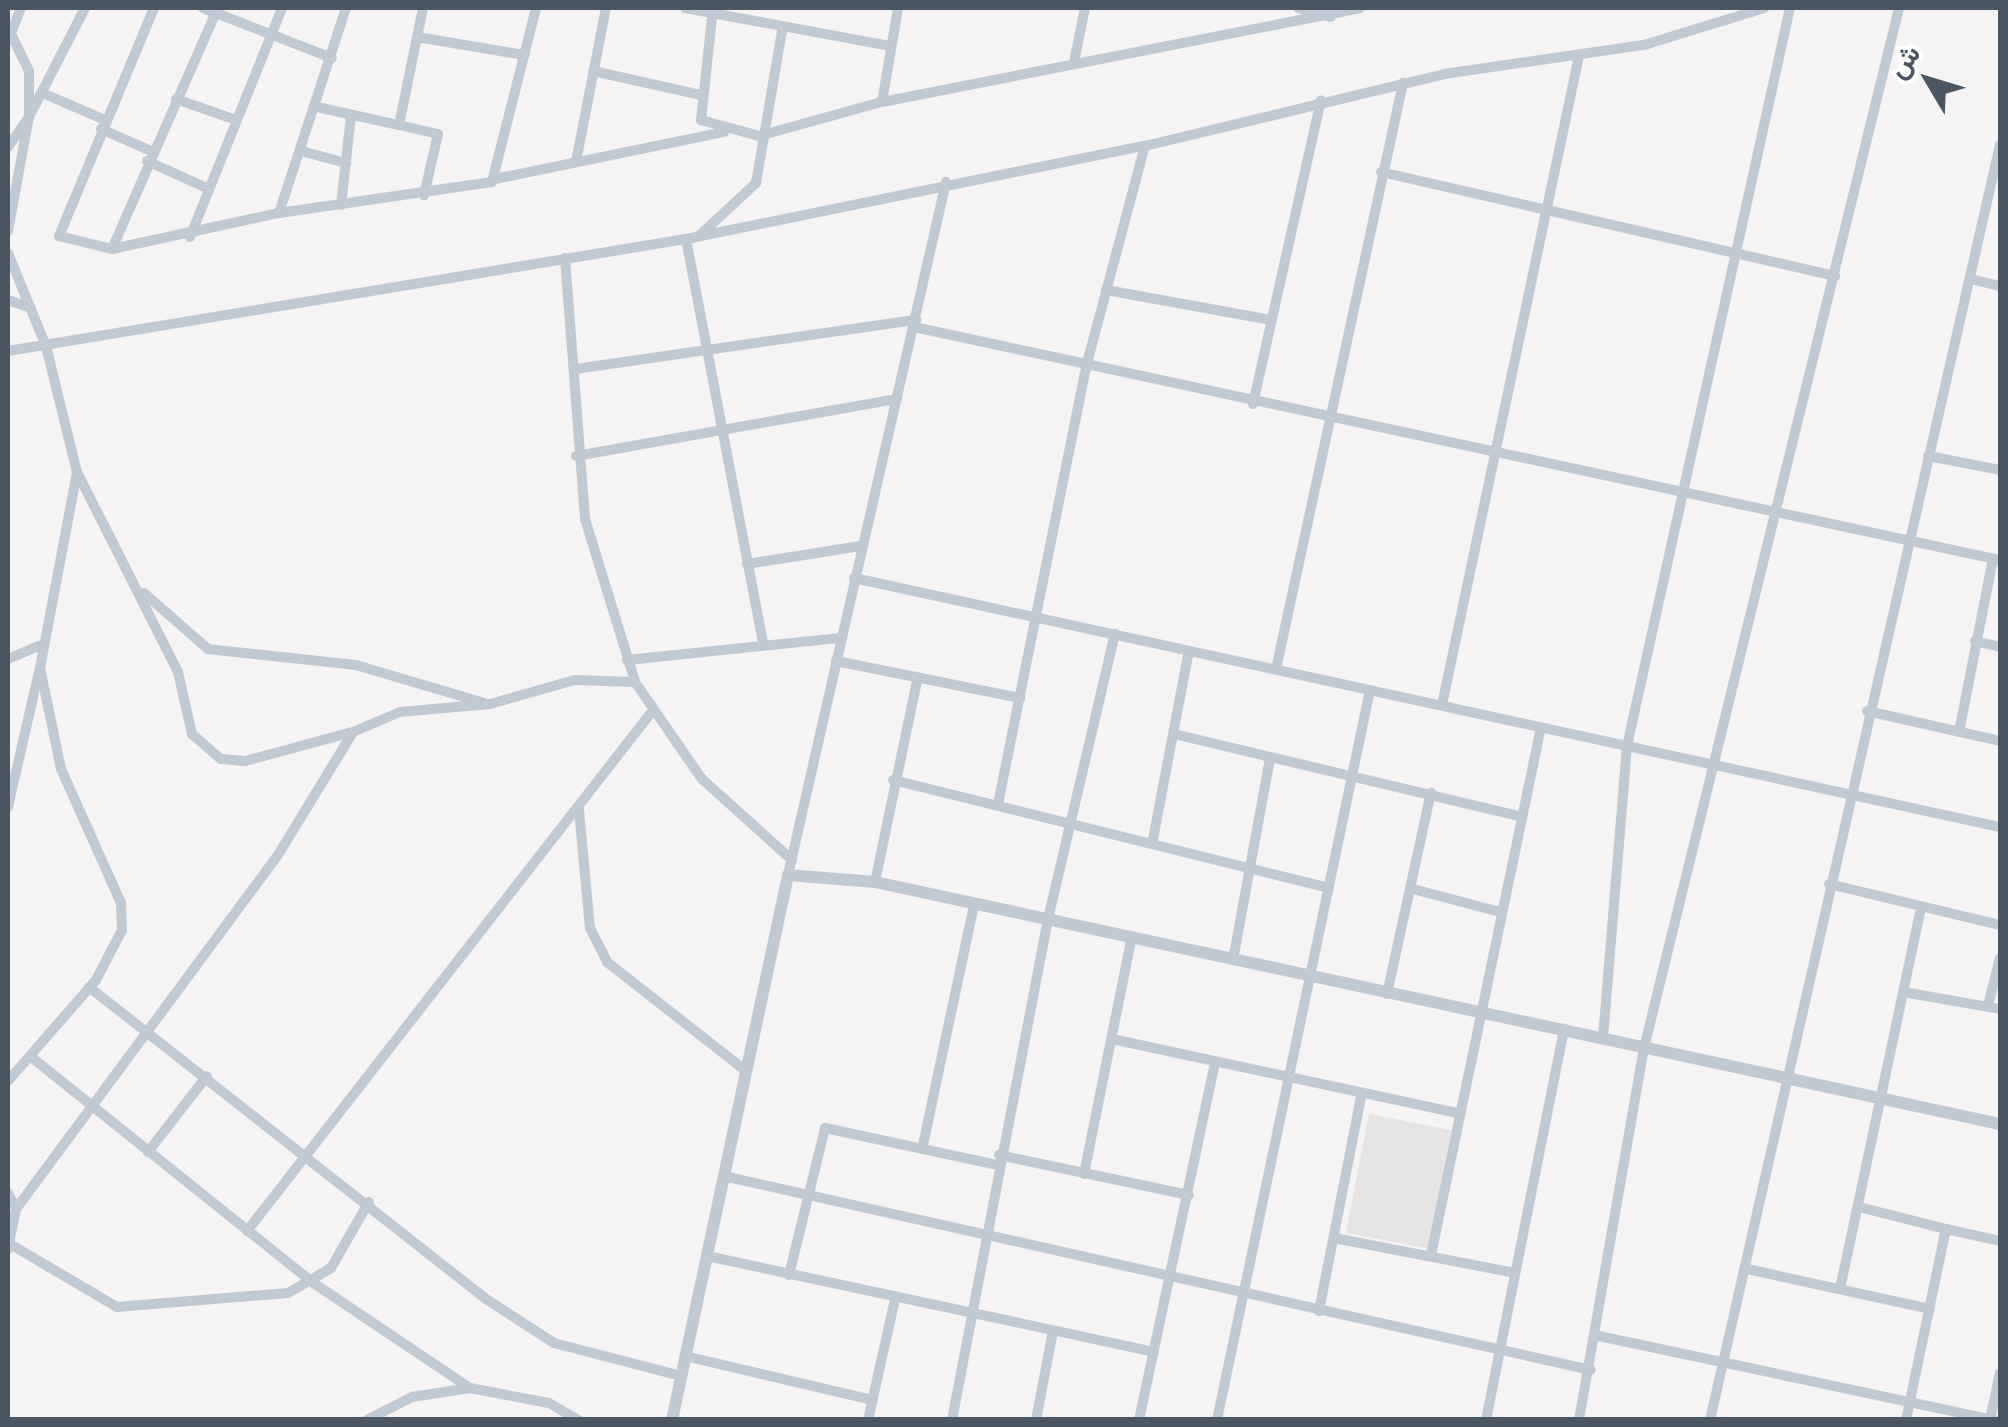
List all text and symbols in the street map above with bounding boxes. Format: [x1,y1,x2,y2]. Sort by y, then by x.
north arrow [1878,30,1978,130]
text: ش [1881,38,1927,85]

